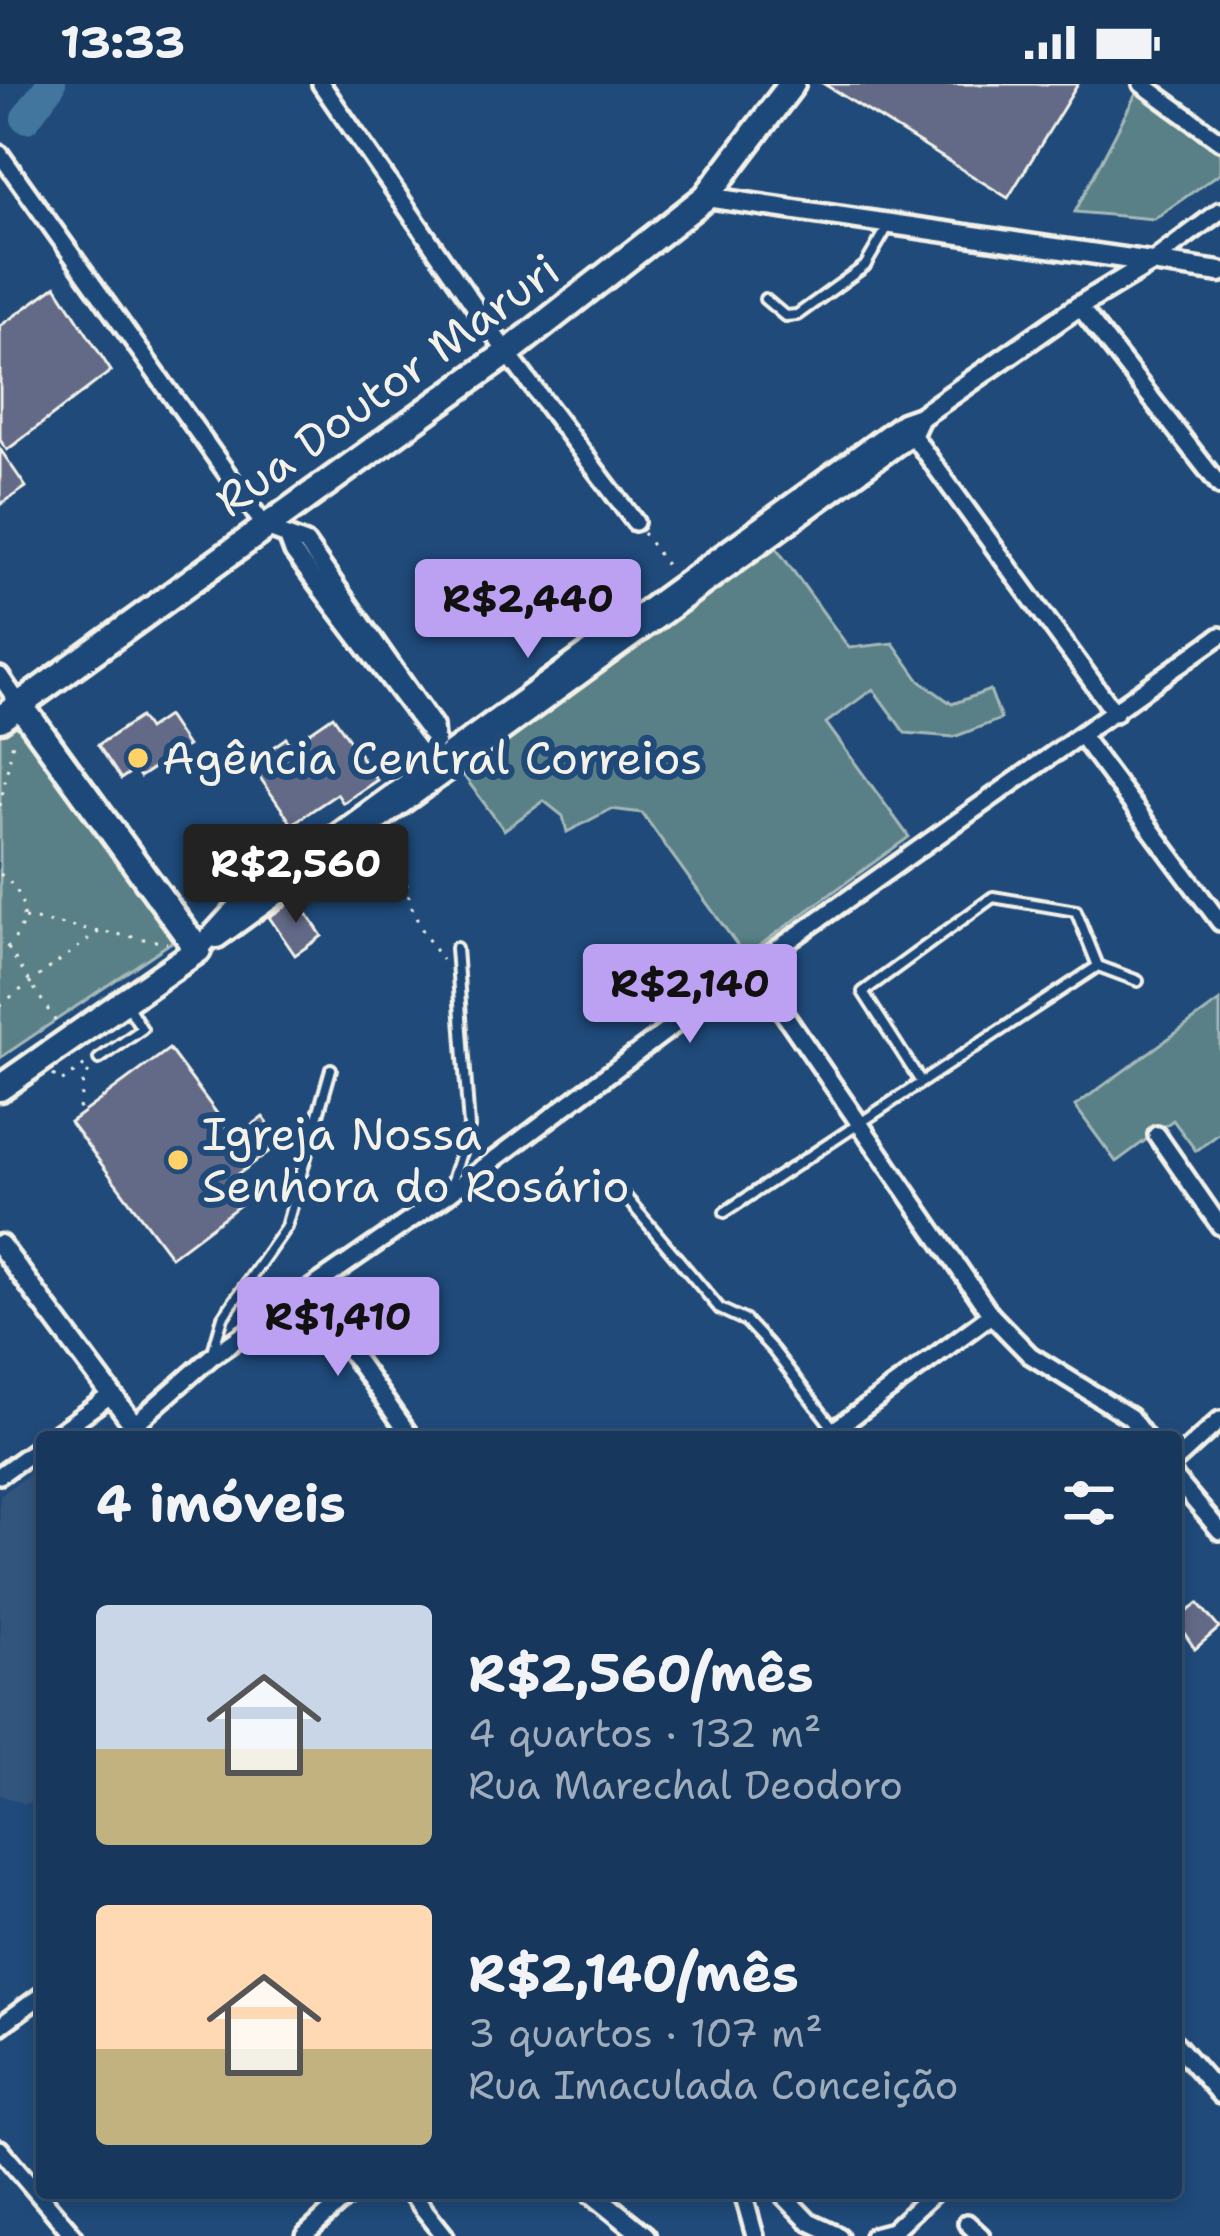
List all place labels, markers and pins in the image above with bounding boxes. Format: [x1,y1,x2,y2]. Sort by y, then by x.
pin: R$2,440 [417,559,639,661]
place label: Agência Central Correios [162,728,702,788]
marker: Agência Central Correios [125,745,151,771]
pin: R$2,560 [185,824,407,926]
pin: R$2,140 [579,944,801,1046]
place label: Igreja Nossa Senhora do Rosário [202,1104,630,1216]
marker: Igreja Nossa Senhora do Rosário [165,1147,191,1173]
pin: R$1,410 [227,1277,449,1379]

